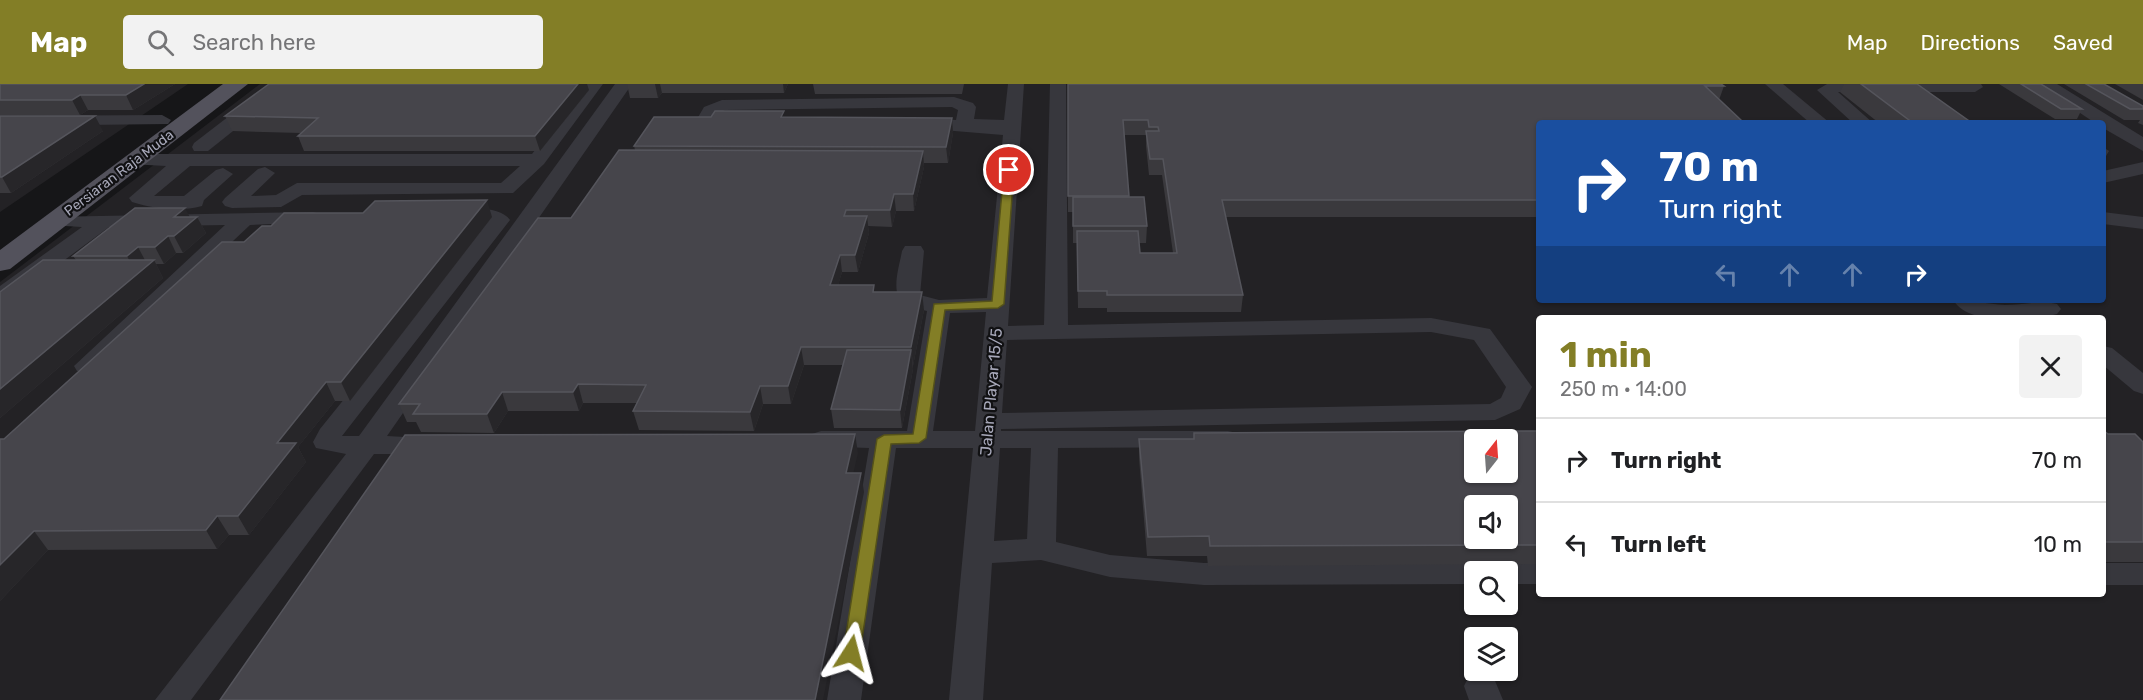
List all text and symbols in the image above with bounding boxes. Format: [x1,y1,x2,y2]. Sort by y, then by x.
search box [123,15,543,69]
text: Map [30,26,87,59]
icon: search [144,26,177,59]
text: Search here [192,29,316,56]
text: Map [1847,30,1888,55]
text: Directions [1921,30,2020,55]
text: Saved [2053,30,2113,55]
street label: Persiaran Raja Muda [61,126,177,220]
text: 70 m [1659,142,1759,192]
pin [983,144,1034,195]
icon: right [1560,144,1638,222]
icon: arrive [992,153,1025,186]
text: Turn right [1659,193,1782,225]
icon: left [1710,258,1743,291]
icon: ahead [1773,258,1806,291]
icon: ahead [1836,258,1869,291]
icon: right [1899,258,1932,291]
street label: Jalan Playar 15/5 [976,327,1006,457]
text: 1 min [1560,333,1652,376]
button: close [2019,335,2082,398]
text: 250 m · 14:00 [1560,377,1687,401]
north arrow [1464,429,1518,483]
map controls [1464,429,1518,681]
icon: right [1560,444,1593,477]
text: Turn right [1611,447,1721,474]
text: 70 m [2032,447,2082,474]
button: sound [1464,495,1518,549]
icon: left [1560,528,1593,561]
text: Turn left [1611,531,1706,558]
text: 10 m [2034,531,2082,558]
button: search [1464,561,1518,615]
position arrow [819,621,883,685]
button: layers [1464,627,1518,681]

